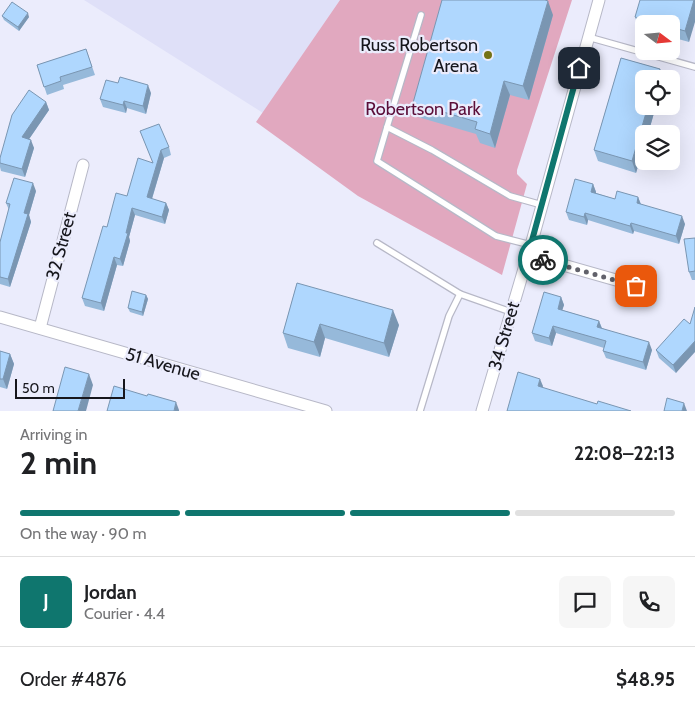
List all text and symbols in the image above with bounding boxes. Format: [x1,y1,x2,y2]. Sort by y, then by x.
north arrow [635,15,680,60]
map controls [635,15,680,170]
place label: Russ Robertson Arena [360,34,478,77]
pin [558,47,600,89]
marker: Russ Robertson Arena [482,49,494,61]
icon: home [565,54,593,82]
button: locate [635,70,680,115]
park label: Robertson Park [365,98,482,120]
button: layers [635,125,680,170]
street label: 32 Street [41,210,81,282]
courier [518,235,568,285]
icon: bike [529,246,557,274]
pin [615,265,657,307]
icon: bag [622,272,650,300]
street label: 34 Street [484,299,524,373]
street label: 51 Avenue [123,343,203,385]
scale bar [15,376,125,399]
text: 50 m [22,379,55,397]
text: Arriving in [20,425,87,444]
text: 22:08–22:13 [574,442,675,465]
text: 2 min [20,443,97,482]
text: On the way · 90 m [20,524,146,543]
button: chat [559,576,611,628]
button: phone [623,576,675,628]
text: Jordan [84,581,137,604]
text: J [43,590,49,613]
text: Courier · 4.4 [84,604,165,623]
text: Order #4876 [20,668,127,691]
text: $48.95 [616,668,675,691]

